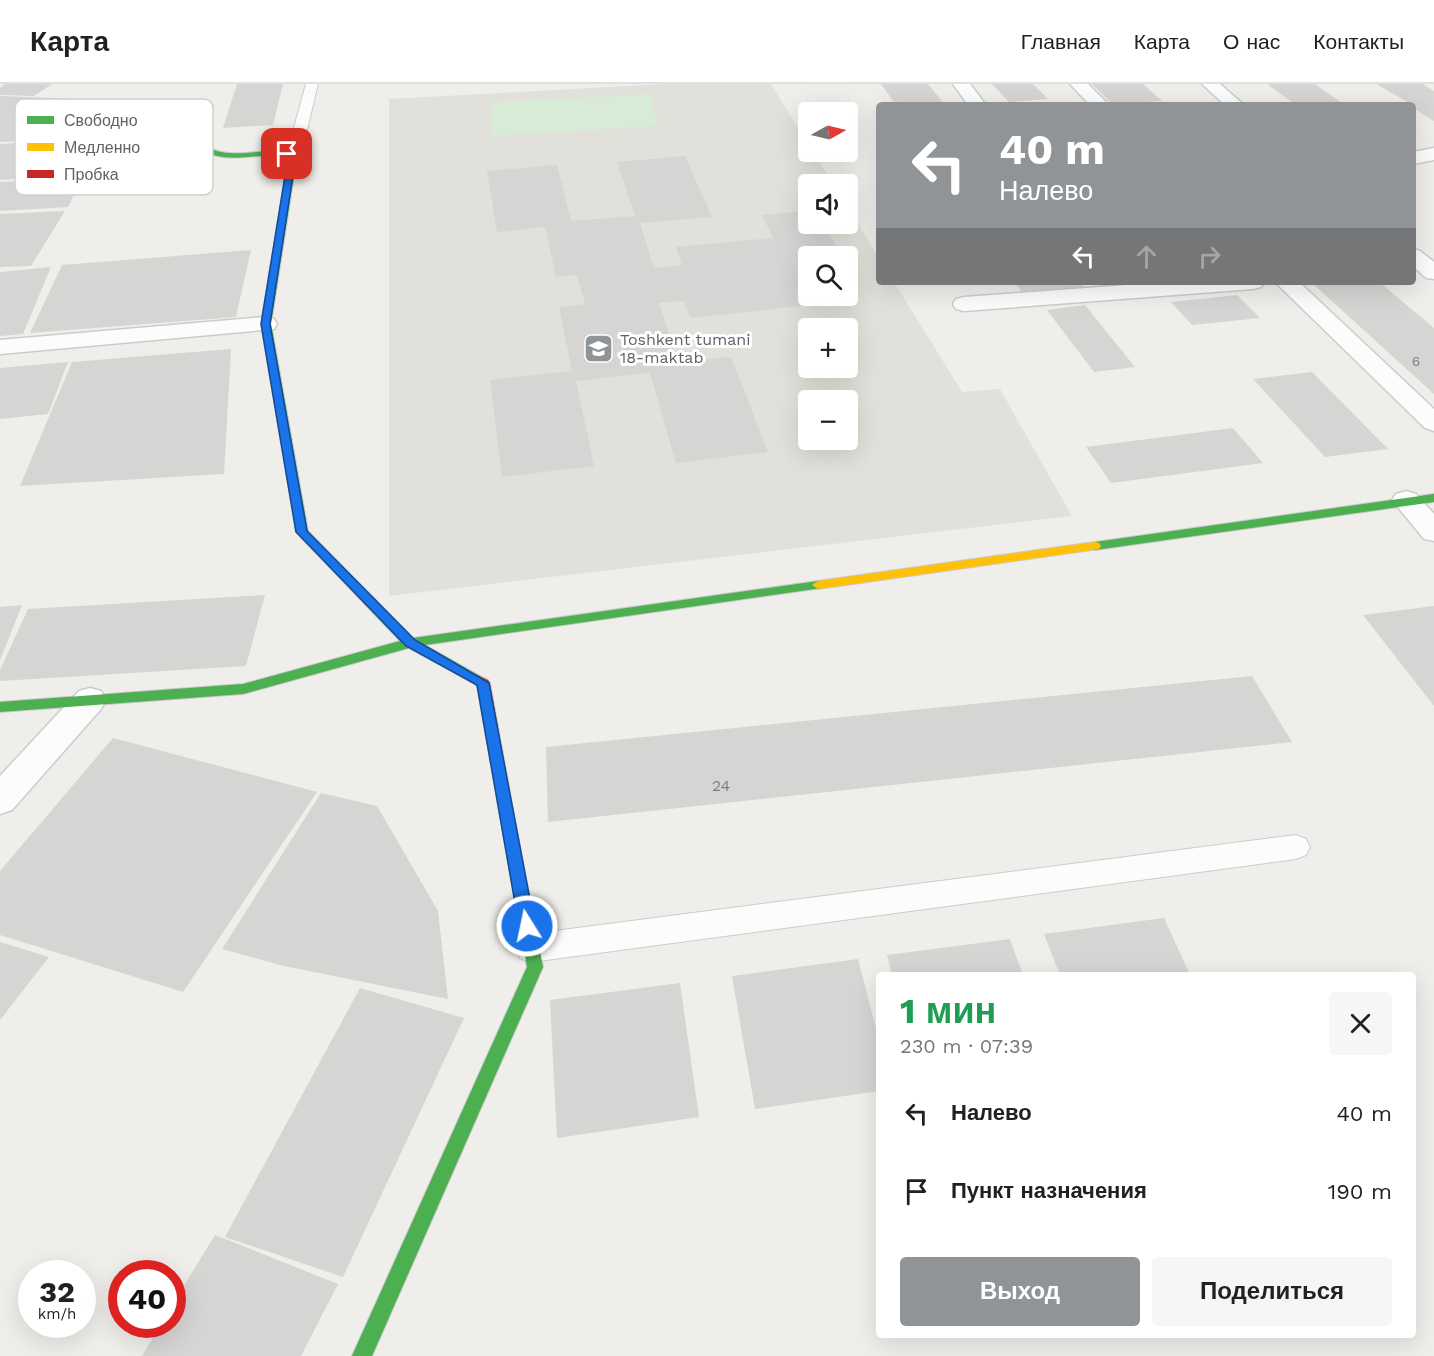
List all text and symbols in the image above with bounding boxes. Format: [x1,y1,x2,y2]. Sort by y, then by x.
text: Карта [30,25,109,58]
text: Главная [1021,29,1101,54]
text: Карта [1134,29,1190,54]
text: О нас [1223,29,1280,54]
text: Контакты [1313,29,1404,54]
legend [15,99,213,195]
north arrow [798,102,858,162]
map controls [798,102,858,450]
text: Свободно [64,111,138,130]
text: 40 m [999,125,1105,174]
icon: left [900,126,978,204]
pin [261,128,312,179]
icon: arrive [270,137,303,170]
text: Медленно [64,138,140,157]
text: Пробка [64,165,119,184]
button: sound [798,174,858,234]
text: Налево [999,175,1093,207]
icon: left [1067,240,1100,273]
icon: ahead [1130,240,1163,273]
icon: right [1193,240,1226,273]
button: search [798,246,858,306]
button: + [798,318,858,378]
place label: Toshkent tumani 18-maktab [620,330,751,367]
school or university icon: Toshkent tumani 18-maktab [583,332,615,364]
house number: 6 [1412,353,1420,369]
button: − [798,390,858,450]
house number: 24 [712,776,731,795]
position arrow [495,894,559,958]
text: 1 мин [900,990,996,1032]
button: close [1329,992,1392,1055]
text: 230 m · 07:39 [900,1034,1033,1058]
icon: left [900,1097,933,1130]
text: Налево [951,1100,1032,1125]
text: 40 m [1336,1101,1392,1126]
icon: arrive [900,1175,933,1208]
text: Пункт назначения [951,1178,1147,1203]
text: 190 m [1328,1179,1392,1204]
button: Выход [900,1257,1140,1326]
button: Поделиться [1152,1257,1392,1326]
speed limit sign: 40 [108,1260,186,1338]
text: 32 [39,1274,75,1309]
text: km/h [38,1305,76,1323]

